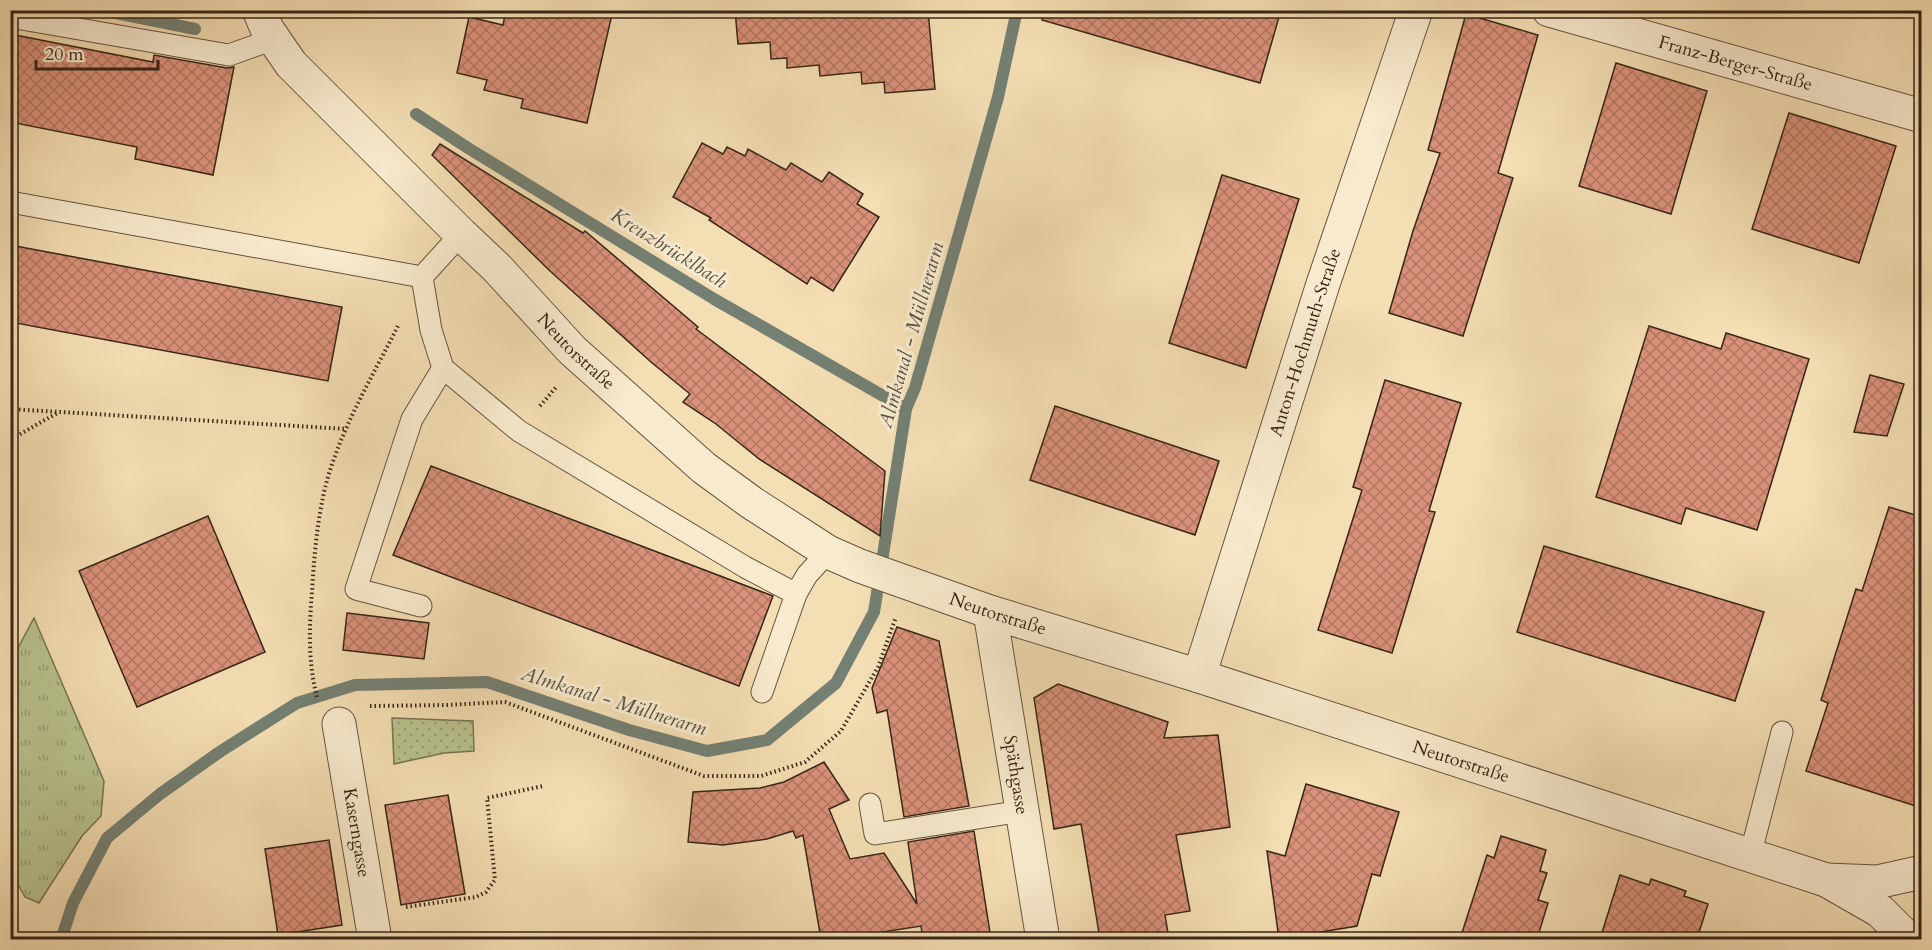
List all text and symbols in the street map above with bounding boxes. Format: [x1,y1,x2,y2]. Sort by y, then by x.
street label: Franz-Berger-Straße [1656,29,1815,97]
scale bar [36,33,158,71]
text: 20 m [45,42,84,67]
water label: Kreuzbrücklbach [606,202,732,295]
water label: Almkanal - Müllnerarm [871,239,951,432]
street label: Anton-Hochmuth-Straße [1263,245,1347,440]
street label: Neutorstraße [532,307,621,395]
street label: Neutorstraße [946,586,1049,641]
water label: Almkanal - Müllnerarm [517,660,710,742]
street label: Späthgasse [998,733,1035,817]
street label: Neutorstraße [1409,734,1513,789]
street label: Kaserngasse [337,786,377,879]

